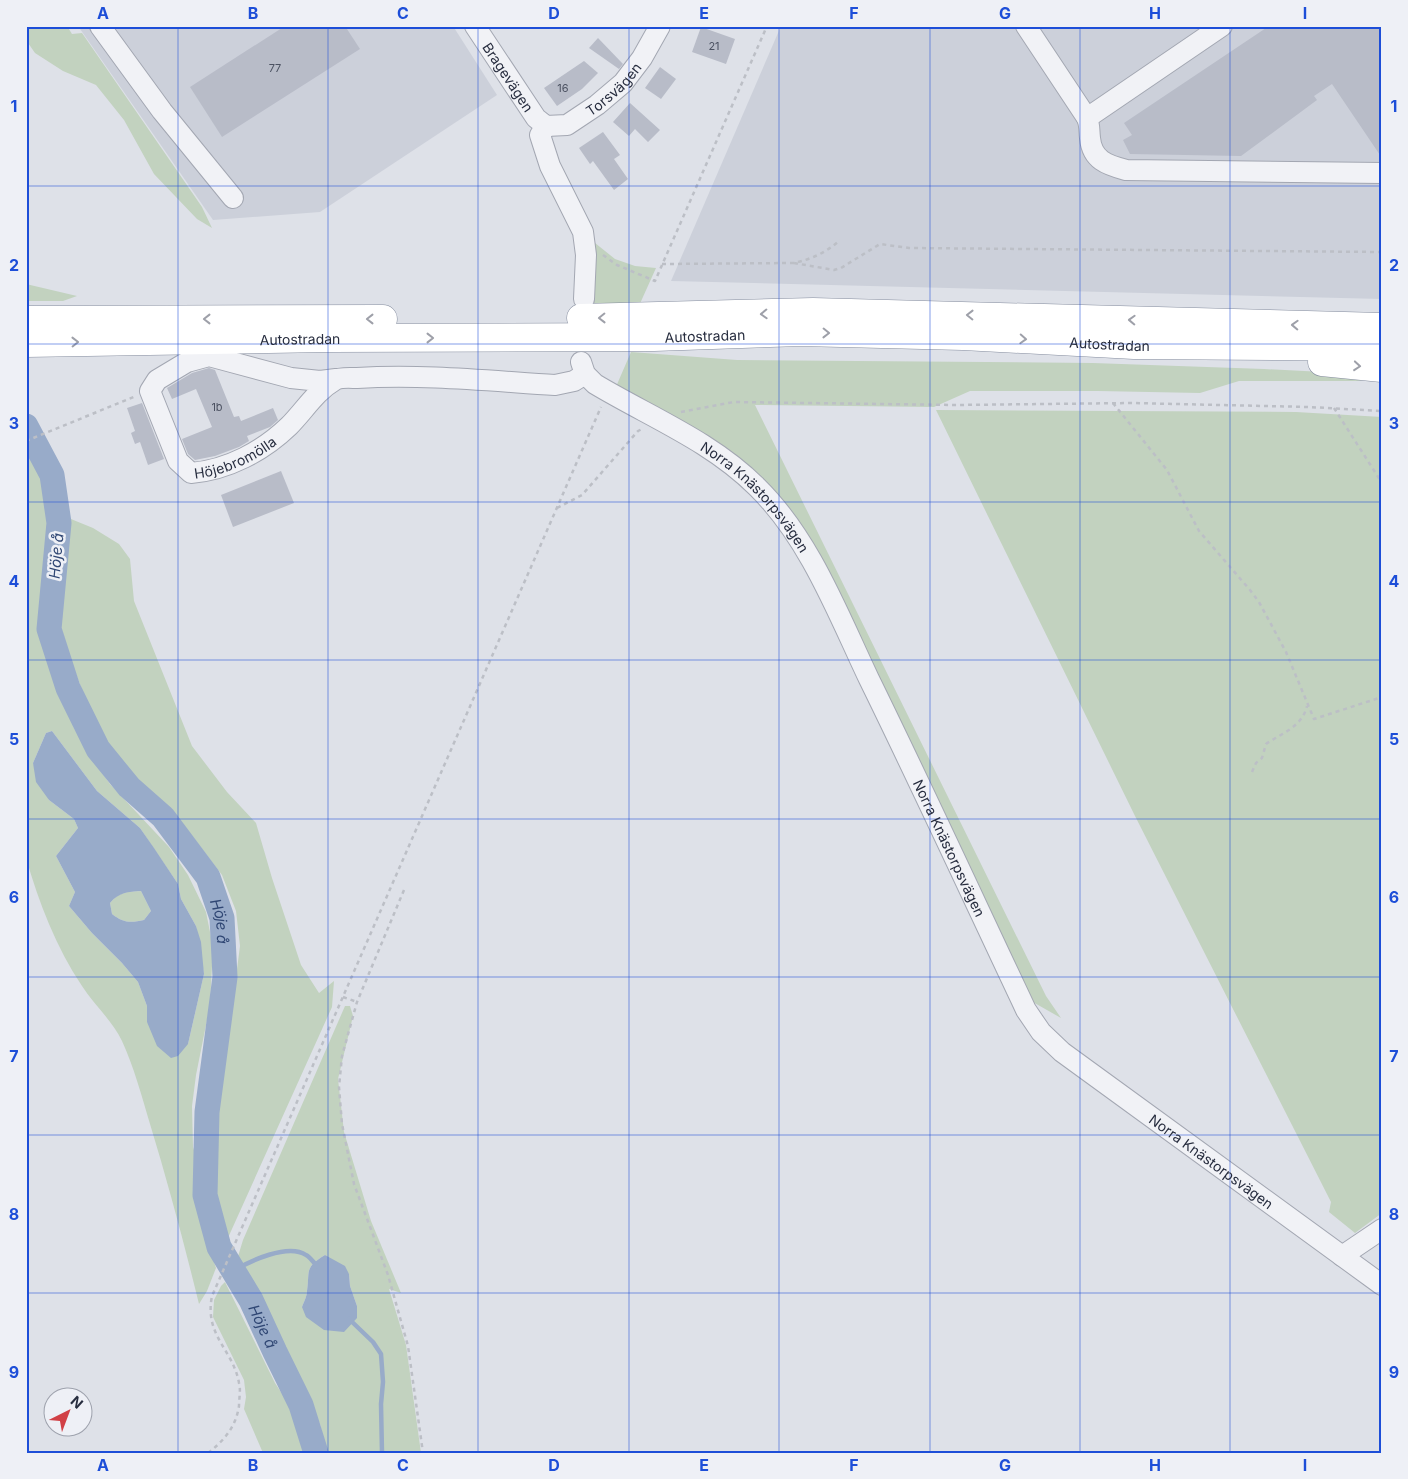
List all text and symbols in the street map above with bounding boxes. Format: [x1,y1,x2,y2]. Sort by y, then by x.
text: A [97,3,109,23]
text: B [248,3,258,23]
text: C [397,3,409,23]
text: D [548,3,560,23]
text: E [699,3,709,23]
text: F [849,3,859,23]
text: G [999,3,1011,23]
text: H [1149,3,1161,23]
text: I [1303,3,1307,23]
street label: Bragevägen [480,39,538,115]
house number: 21 [708,39,720,53]
street label: Torsvägen [582,59,644,119]
house number: 77 [269,61,281,75]
house number: 16 [557,81,569,95]
text: 1 [11,96,17,116]
text: 1 [1391,96,1397,116]
text: 2 [9,255,19,275]
text: 2 [1389,255,1399,275]
one-way arrow [760,308,768,319]
one-way arrow [965,310,973,321]
one-way arrow [598,313,606,323]
one-way arrow [203,314,210,324]
one-way arrow [365,314,373,324]
one-way arrow [1128,315,1136,326]
one-way arrow [1290,320,1298,330]
street label: Autostradan [664,325,746,345]
one-way arrow [822,327,830,338]
street label: Autostradan [259,329,340,348]
one-way arrow [426,333,434,343]
one-way arrow [1019,333,1027,344]
street label: Autostradan [1069,333,1150,354]
one-way arrow [72,337,79,347]
one-way arrow [1353,360,1361,371]
house number: 1b [211,400,223,414]
text: 3 [9,413,19,433]
text: 3 [1389,413,1399,433]
street label: Höjebromölla [193,432,279,481]
street label: Norra Knästorpsvägen [698,437,813,555]
water label: Höje å [45,532,67,580]
text: 4 [9,571,20,591]
text: 4 [1389,571,1400,591]
text: 5 [9,729,19,749]
text: 5 [1389,729,1399,749]
street label: Norra Knästorpsvägen [910,776,989,919]
text: 6 [9,887,19,907]
text: 6 [1389,887,1399,907]
water label: Höje å [207,896,233,944]
text: 7 [9,1046,19,1066]
text: 7 [1389,1046,1399,1066]
street label: Norra Knästorpsvägen [1146,1110,1277,1212]
text: 8 [9,1204,19,1224]
text: 8 [1389,1204,1399,1224]
water label: Höje å [245,1301,281,1351]
text: 9 [9,1362,19,1382]
text: 9 [1389,1362,1399,1382]
north arrow [42,1386,92,1436]
text: N [67,1392,87,1412]
text: A [97,1455,109,1475]
text: B [248,1455,258,1475]
text: C [397,1455,409,1475]
text: D [548,1455,560,1475]
text: E [699,1455,709,1475]
text: F [849,1455,859,1475]
text: G [999,1455,1011,1475]
text: H [1149,1455,1161,1475]
text: I [1303,1455,1307,1475]

